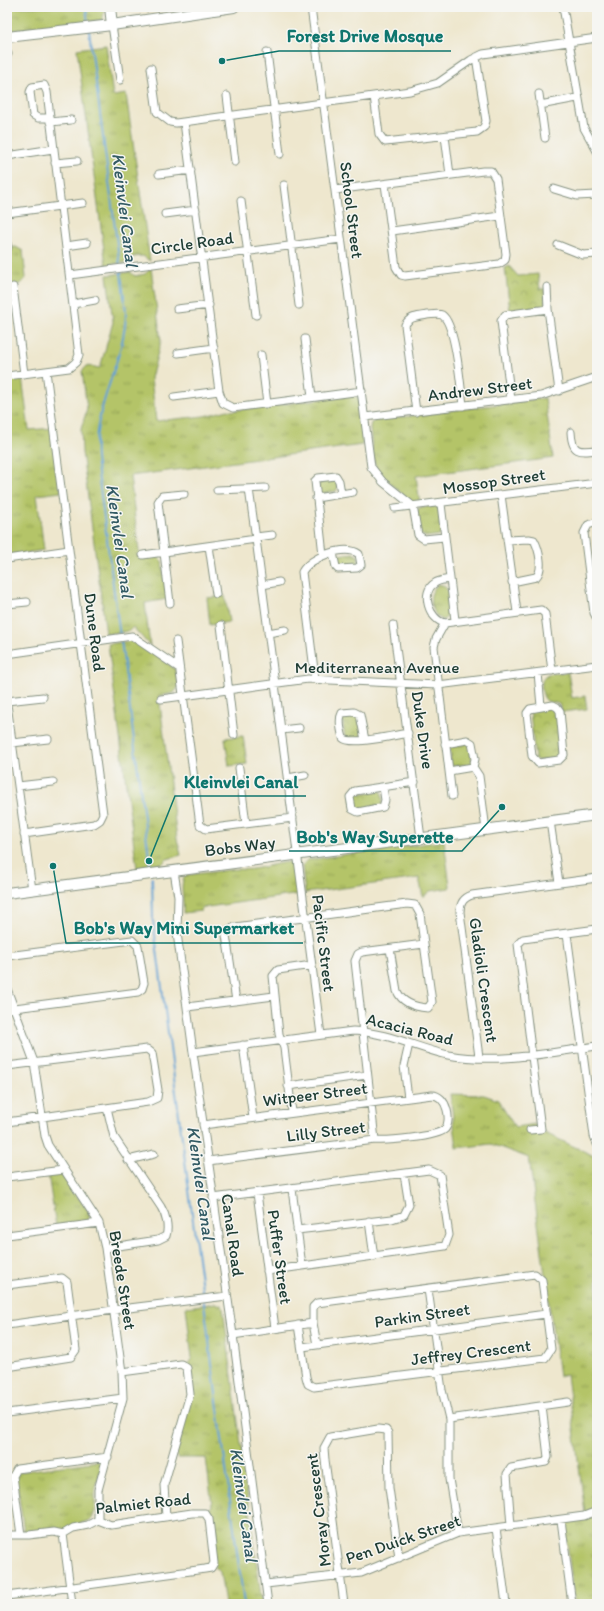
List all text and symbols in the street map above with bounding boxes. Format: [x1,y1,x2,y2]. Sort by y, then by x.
callout: Forest Drive Mosque [279,21,451,51]
text: Forest Drive Mosque [287,25,444,47]
water label: Kleinvlei Canal [107,152,143,270]
street label: School Street [336,161,368,259]
street label: Circle Road [149,227,235,259]
street label: Andrew Street [427,373,533,405]
street label: Mossop Street [441,464,547,498]
water label: Kleinvlei Canal [101,483,139,601]
street label: Dune Road [80,591,110,673]
street label: Mediterranean Avenue [295,657,459,677]
street label: Duke Drive [408,690,438,770]
callout: Kleinvlei Canal [175,766,306,796]
text: Kleinvlei Canal [184,771,299,793]
callout: Bob's Way Superette [289,821,462,851]
text: Bob's Way Superette [296,826,454,848]
street label: Bobs Way [204,832,276,860]
street label: Pacific Street [308,893,340,993]
callout: Bob's Way Mini Supermarket [66,913,303,943]
street label: Gladioli Crescent [465,916,503,1044]
text: Bob's Way Mini Supermarket [74,917,294,939]
street label: Acacia Road [364,1009,456,1050]
street label: Witpeer Street [261,1078,369,1110]
street label: Lilly Street [285,1116,367,1146]
water label: Kleinvlei Canal [182,1125,220,1243]
street label: Canal Road [217,1192,249,1279]
street label: Puffer Street [263,1208,297,1306]
street label: Breede Street [105,1229,141,1332]
street label: Parkin Street [373,1298,471,1332]
street label: Jeffrey Crescent [410,1335,532,1369]
water label: Kleinvlei Canal [225,1447,263,1565]
street label: Moray Crescent [301,1452,335,1568]
street label: Palmiet Road [94,1488,192,1518]
street label: Pen Duick Street [343,1510,463,1568]

